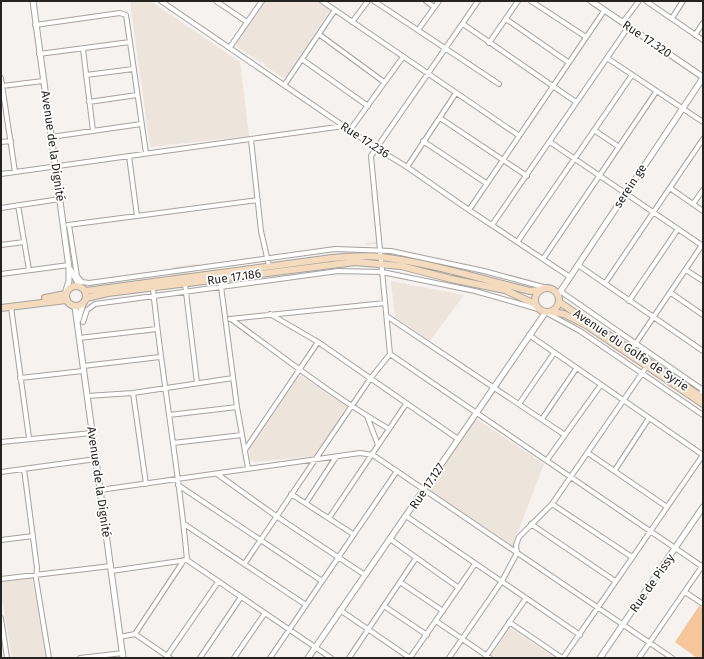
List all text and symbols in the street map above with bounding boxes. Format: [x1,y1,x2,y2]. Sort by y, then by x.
street label: Rue 17.320 [620,18,674,61]
street label: Avenue de la Dignité [38,90,68,202]
street label: Rue 17.236 [338,119,392,161]
street label: serein ge [611,162,649,210]
street label: Rue 17.186 [206,266,262,288]
street label: Avenue du Golfe de Syrie [571,306,691,394]
street label: Avenue de la Dignité [84,426,114,538]
street label: Rue 17.127 [407,460,447,512]
street label: Rue de Pissy [627,551,677,615]

